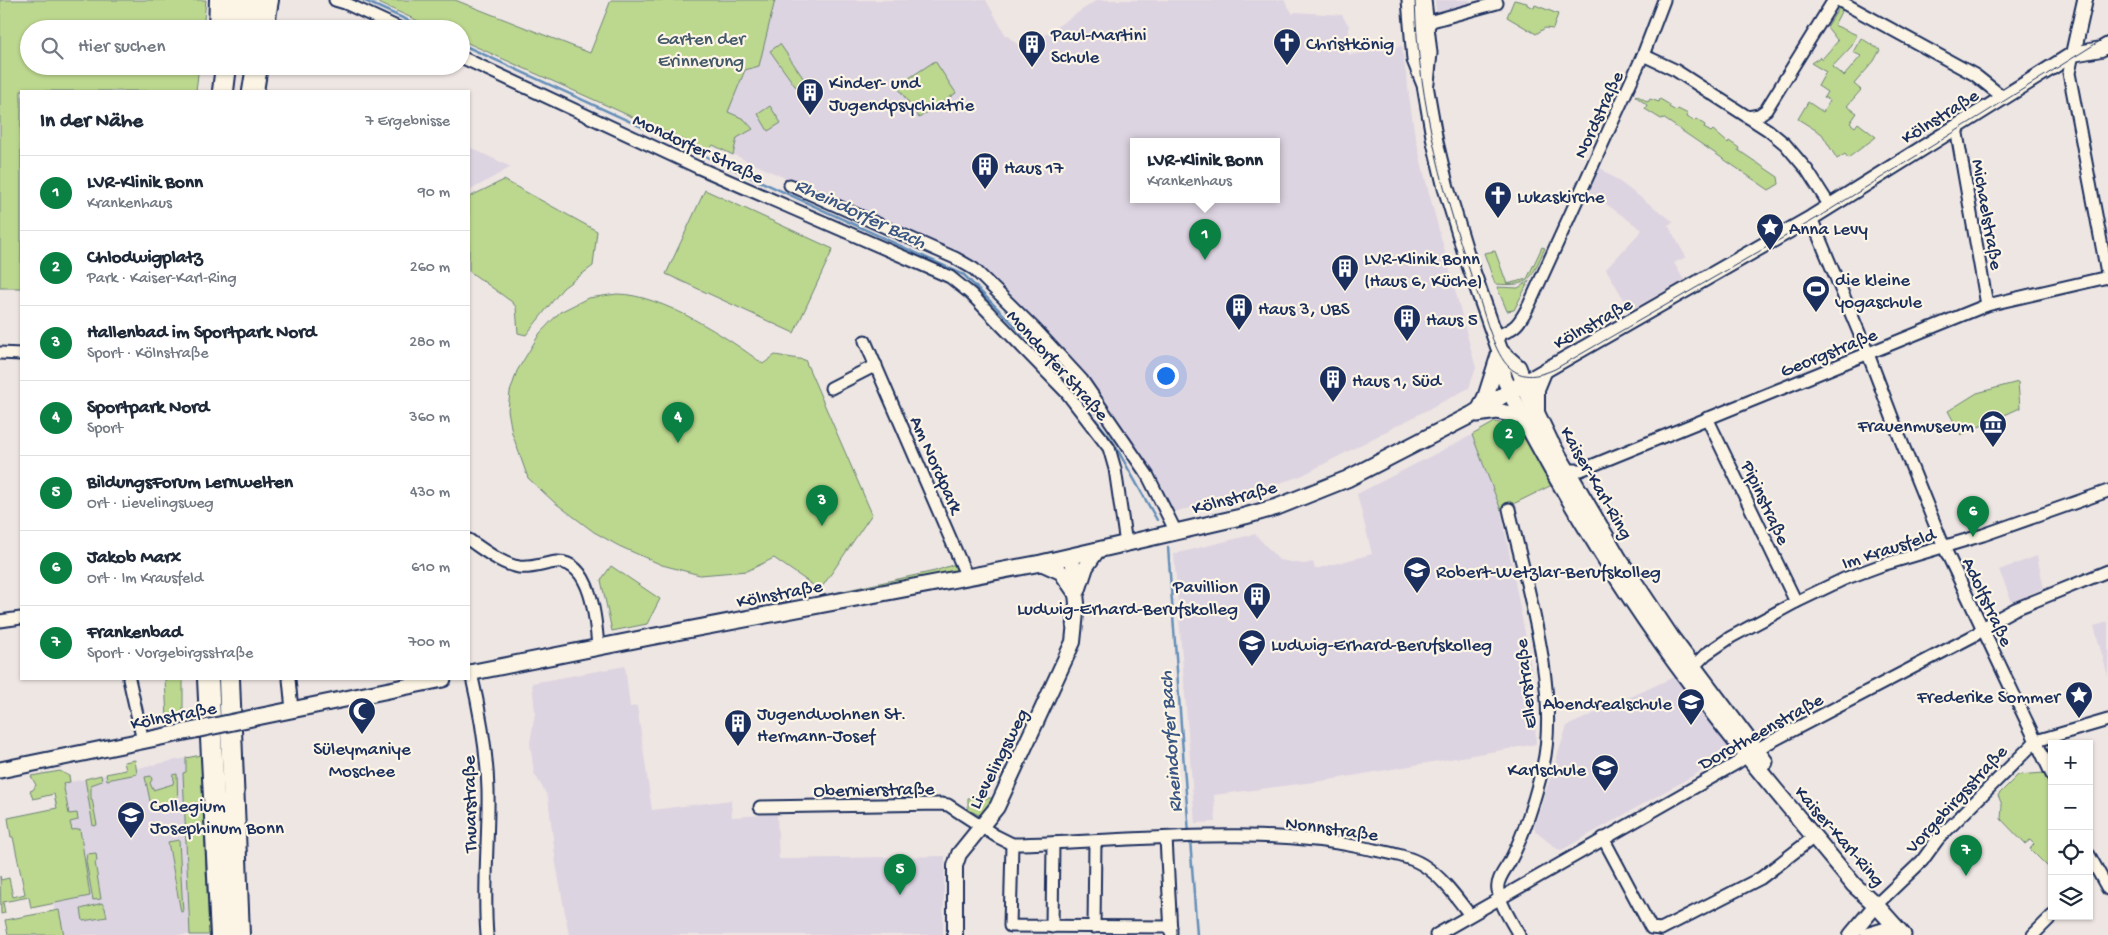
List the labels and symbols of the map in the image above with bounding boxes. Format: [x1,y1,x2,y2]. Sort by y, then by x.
place label: Paul-Martini Schule [1050,25,1147,70]
church icon: Christkönig [1272,27,1302,66]
park label: Garten der Erinnerung [657,29,747,74]
building icon: Paul-Martini Schule [1017,29,1047,68]
place label: Christkönig [1306,34,1395,57]
street label: Nordstraße [1570,68,1630,163]
place label: Kinder- und Jugendpsychiatrie [829,73,974,118]
building icon: Kinder- und Jugendpsychiatrie [795,77,825,116]
street label: Kölnstraße [1898,85,1984,151]
street label: Mondorfer Straße [628,110,767,191]
building icon: Haus 17 [970,151,1000,190]
place label: Haus 17 [1004,158,1064,181]
street label: Michaelstraße [1965,158,2007,272]
water label: Rheindorfer Bach [790,175,929,256]
church icon: Lukaskirche [1483,180,1513,219]
place label: Lukaskirche [1517,187,1605,210]
place icon: Anna Levy [1755,212,1785,251]
pin: 1 [1189,219,1221,260]
place label: Anna Levy [1789,219,1868,242]
place label: LVR-Klinik Bonn (Haus 6, Küche) [1364,249,1483,294]
building icon: LVR-Klinik Bonn (Haus 6, Küche) [1330,253,1360,292]
place label: die kleine yogaschule [1835,270,1922,315]
sports icon: die kleine yogaschule [1801,274,1831,313]
building icon: Haus 3, UBS [1224,292,1254,331]
street label: Kölnstraße [1550,294,1637,356]
place label: Haus 3, UBS [1258,299,1350,322]
building icon: Haus 5 [1392,303,1422,342]
street label: Mondorfer Straße [1000,306,1113,427]
place label: Haus 5 [1426,310,1478,333]
street label: Georgstraße [1777,324,1881,384]
your location [1153,363,1179,389]
building icon: Haus 1, Süd [1318,364,1348,403]
place label: Haus 1, Süd [1352,371,1443,394]
pin: 4 [662,402,694,443]
museum icon: Frauenmuseum [1978,409,2008,448]
street label: Am Nordpark [903,413,967,519]
place label: Frauenmuseum [1857,416,1975,439]
pin: 2 [1493,419,1525,460]
street label: Kaiser-Karl-Ring [1553,423,1637,544]
street label: Pipinstraße [1734,457,1793,550]
street label: Kölnstraße [1190,477,1280,522]
pin: 3 [806,485,838,526]
pin: 6 [1957,496,1989,537]
street label: Im Krausfeld [1839,524,1941,576]
street label: Adolfstraße [1955,554,2017,651]
school or university icon: Robert-Wetzlar-Berufskolleg [1402,555,1432,594]
place label: Robert-Wetzlar-Berufskolleg [1436,562,1661,585]
street label: Kölnstraße [735,576,825,615]
place label: Pavillion Ludwig-Erhard-Berufskolleg [1017,577,1238,622]
building icon: Pavillion Ludwig-Erhard-Berufskolleg [1242,581,1272,620]
school or university icon: Ludwig-Erhard-Berufskolleg [1237,628,1267,667]
place label: Ludwig-Erhard-Berufskolleg [1271,635,1492,658]
street label: Ellerstraße [1511,637,1544,730]
water label: Rheindorfer Bach [1156,670,1189,813]
place icon: Frederike Sommer [2064,680,2094,719]
school or university icon: Abendrealschule [1676,687,1706,726]
place label: Frederike Sommer [1916,687,2062,710]
street label: Dorotheenstraße [1694,689,1828,778]
place label: Abendrealschule [1543,694,1672,717]
mosque icon: Süleymaniye Moschee [347,696,377,735]
street label: Kölnstraße [129,698,219,737]
place label: Jugendwohnen St. Hermann-Josef [757,704,906,749]
street label: Lievelingsweg [965,705,1035,814]
building icon: Jugendwohnen St. Hermann-Josef [723,708,753,747]
place label: Süleymaniye Moschee [313,739,411,784]
street label: Vorgebirgsstraße [1901,741,2014,860]
school or university icon: Karlschule [1590,753,1620,792]
street label: Thuarstraße [459,755,484,854]
place label: Karlschule [1508,760,1586,783]
street label: Obernierstraße [813,779,935,804]
street label: Kaiser-Karl-Ring [1788,782,1889,893]
place label: Collegium Josephinum Bonn [150,796,284,841]
school or university icon: Collegium Josephinum Bonn [116,800,146,839]
street label: Nonnstraße [1284,813,1380,848]
pin: 7 [1950,835,1982,876]
pin: 5 [884,854,916,895]

